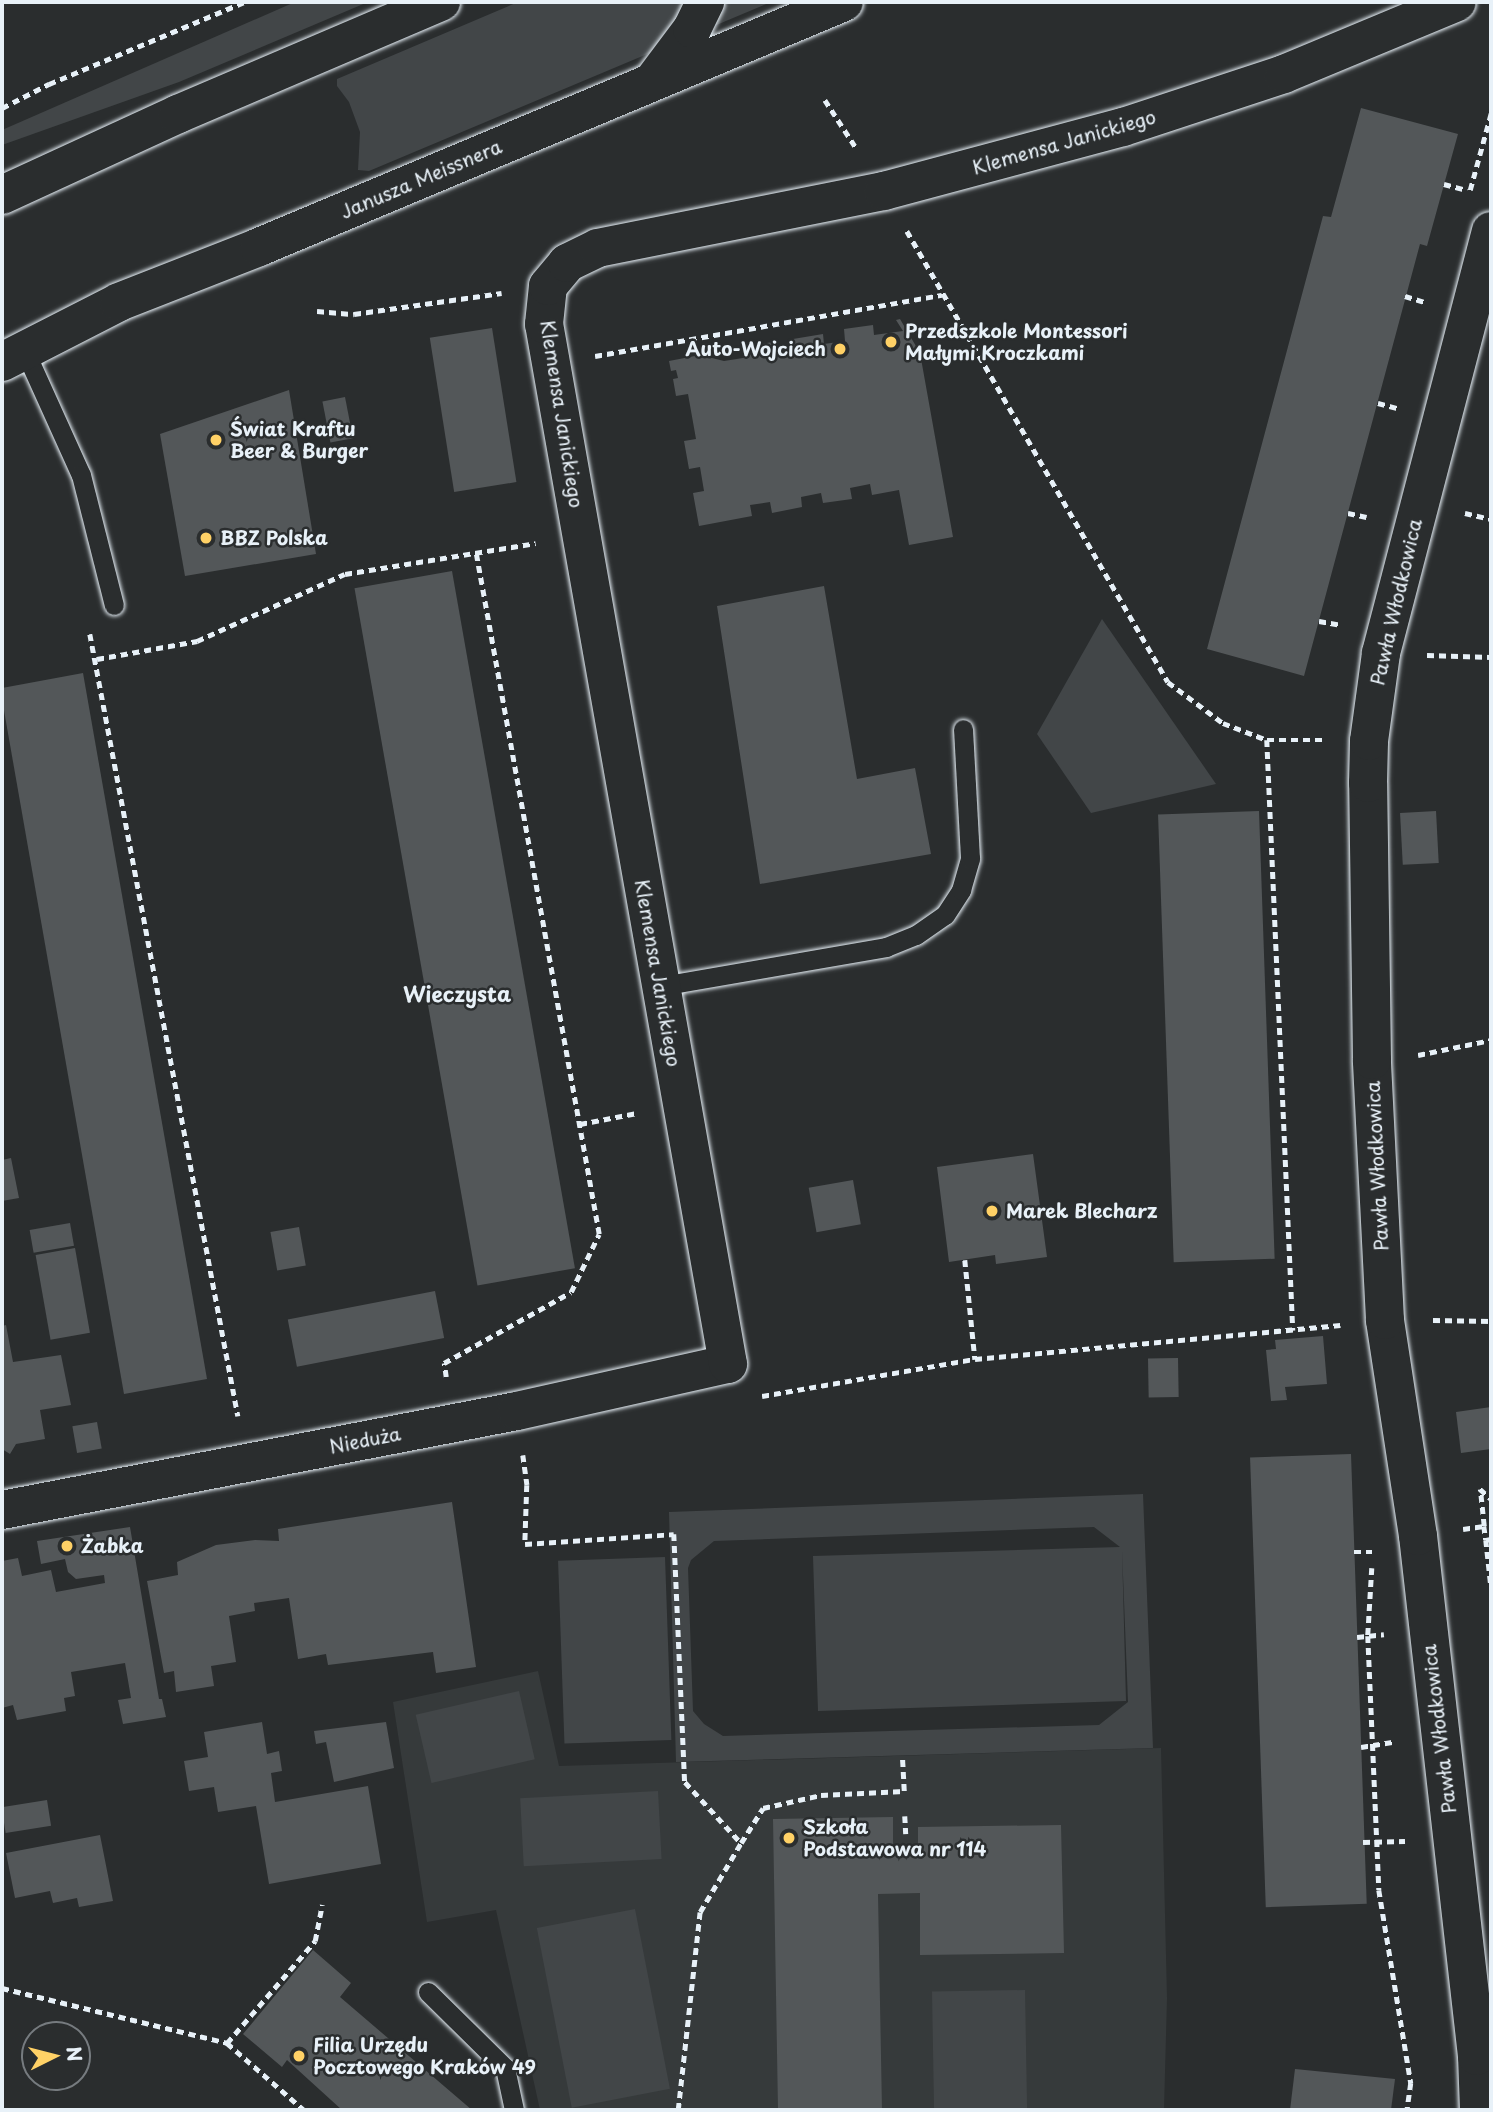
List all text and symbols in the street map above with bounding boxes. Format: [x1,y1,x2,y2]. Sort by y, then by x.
street label: Klemensa Janickiego [969,105,1159,179]
street label: Janusza Meissnera [337,135,505,223]
street label: Klemensa Janickiego [536,317,588,511]
place label: Przedszkole Montessori Małymi Kroczkami [905,320,1128,364]
marker: Przedszkole Montessori Małymi Kroczkami [883,334,899,350]
place label: Auto-Wojciech [685,338,826,360]
marker: Auto-Wojciech [832,341,848,357]
place label: Świat Kraftu Beer & Burger [230,418,369,462]
marker: Świat Kraftu Beer & Burger [208,432,224,448]
street label: Pawła Włodkowica [1366,516,1426,688]
place label: BBZ Polska [220,527,326,549]
marker: BBZ Polska [198,530,214,546]
street label: Klemensa Janickiego [630,876,686,1070]
district label: Wieczysta [403,980,511,1006]
street label: Pawła Włodkowica [1361,1080,1393,1252]
place label: Marek Blecharz [1006,1200,1159,1222]
marker: Marek Blecharz [984,1203,1000,1219]
street label: Nieduża [327,1422,403,1458]
place label: Żabka [81,1535,144,1557]
marker: Żabka [59,1538,75,1554]
street label: Pawła Włodkowica [1417,1643,1461,1815]
place label: Szkoła Podstawowa nr 114 [803,1816,987,1860]
marker: Szkoła Podstawowa nr 114 [781,1830,797,1846]
north arrow [21,2021,91,2091]
place label: Filia Urzędu Pocztowego Kraków 49 [313,2034,538,2078]
text: N [60,2045,90,2063]
marker: Filia Urzędu Pocztowego Kraków 49 [291,2048,307,2064]

